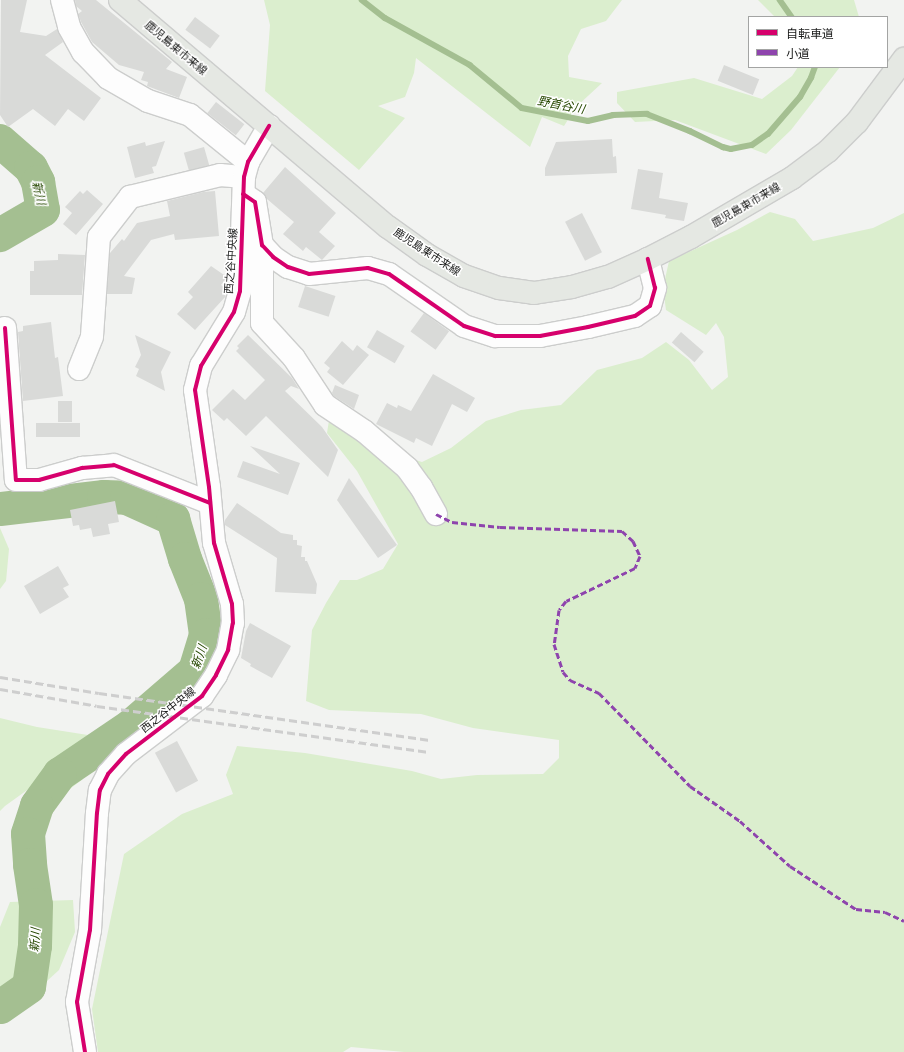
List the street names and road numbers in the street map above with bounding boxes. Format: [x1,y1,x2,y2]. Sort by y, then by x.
street label: 鹿児島東市来線 [142,18,210,78]
street label: 鹿児島東市来線 [709,180,783,230]
street label: 鹿児島東市来線 [391,225,463,279]
street label: 西之谷中央線 [222,228,240,294]
street label: 西之谷中央線 [138,684,198,736]

